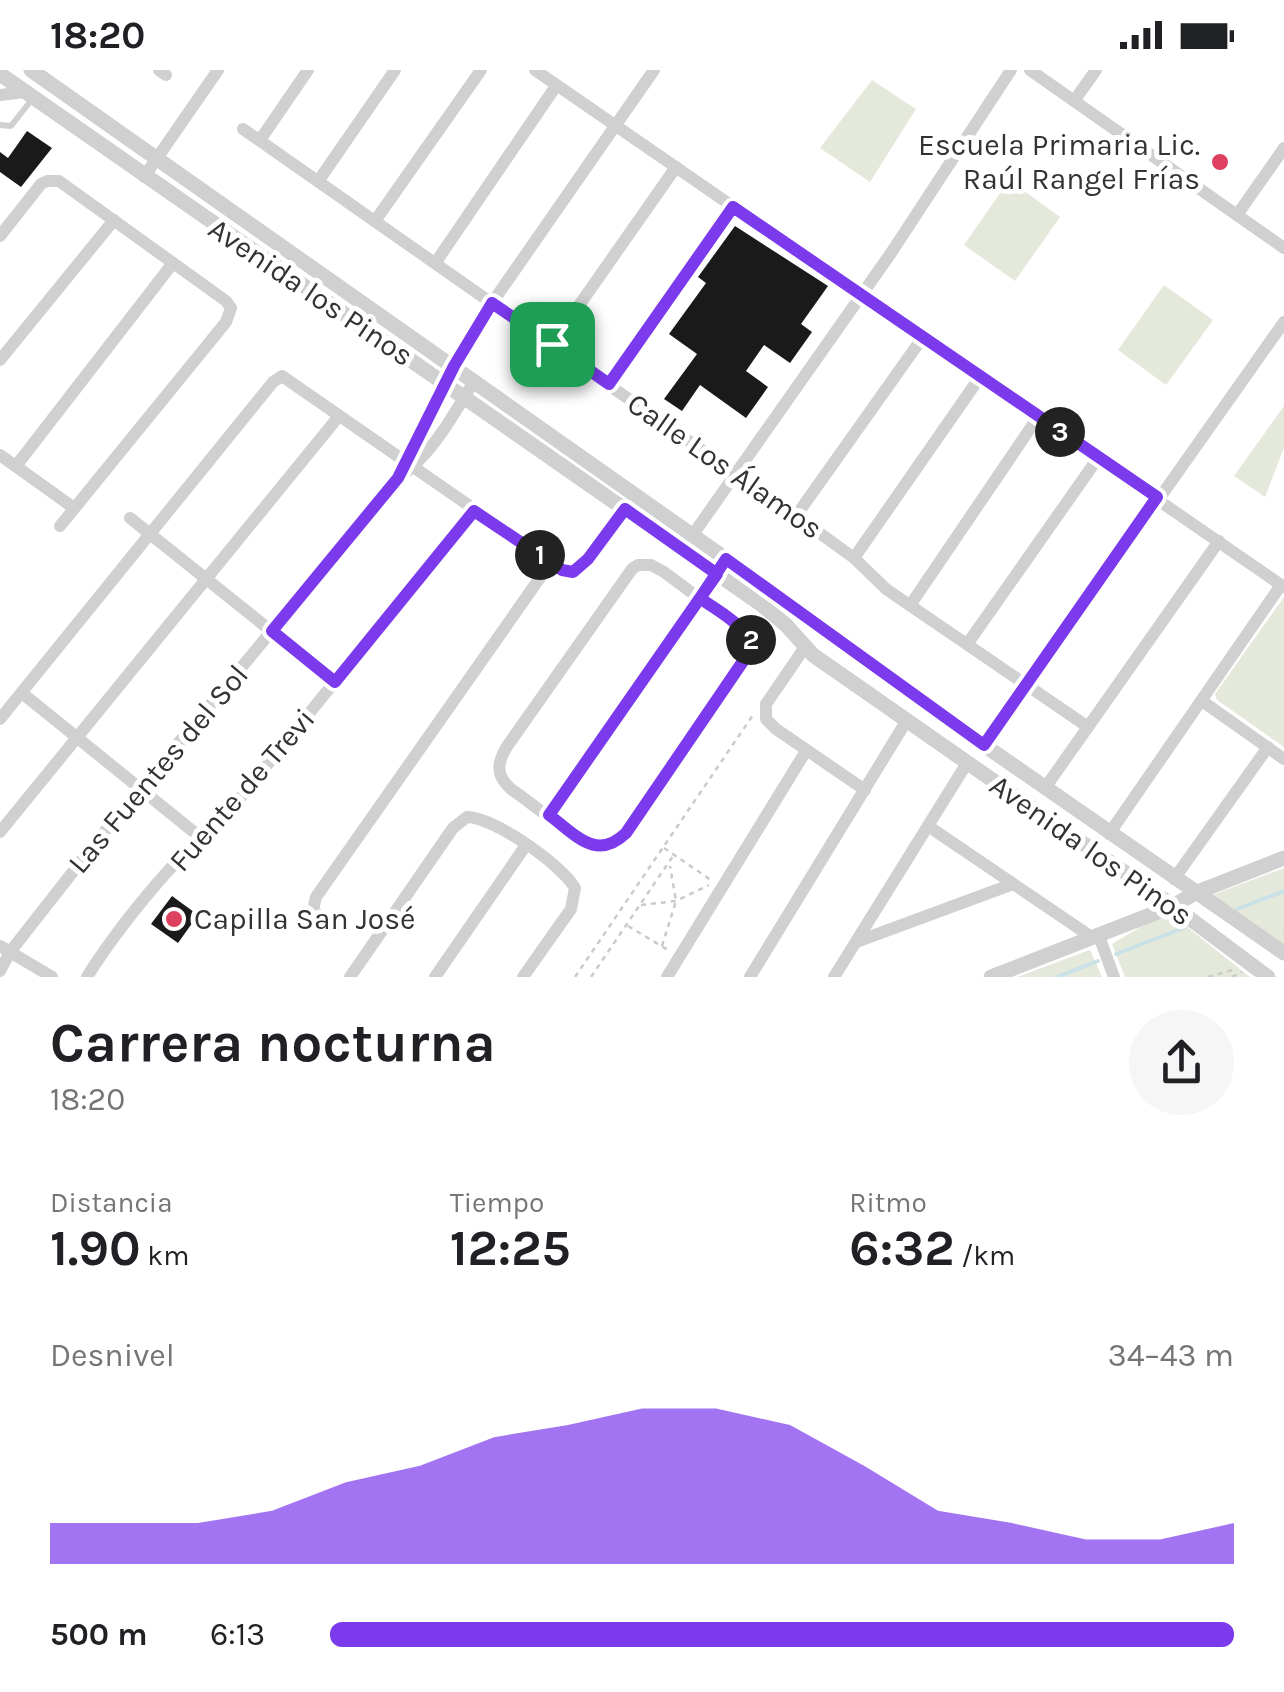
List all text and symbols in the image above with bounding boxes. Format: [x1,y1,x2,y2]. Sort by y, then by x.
text: 18:20 [50,13,145,58]
place label: Escuela Primaria Lic. Raúl Rangel Frías [918,127,1200,197]
marker: Escuela Primaria Lic. Raúl Rangel Frías [1209,151,1231,173]
street label: Avenida los Pinos [202,210,420,374]
pin [510,302,595,387]
icon: arrive [525,317,580,372]
street label: Calle Los Álamos [621,385,829,547]
pin: 3 [1035,407,1085,457]
text: 3 [1051,415,1069,448]
pin: 1 [515,530,565,580]
text: 1 [535,538,545,571]
pin: 2 [726,615,776,665]
text: 2 [743,623,759,656]
street label: Las Fuentes del Sol [60,657,256,881]
street label: Fuente de Trevi [162,701,322,879]
street label: Avenida los Pinos [983,767,1199,933]
place label: Capilla San José [194,901,415,937]
marker: Capilla San José [163,908,185,930]
button: share [1129,1010,1234,1115]
text: Carrera nocturna [50,1011,496,1075]
text: 18:20 [50,1081,125,1118]
text: Distancia [50,1186,173,1219]
text: Tiempo [450,1186,544,1219]
text: Ritmo [849,1186,927,1219]
text: 1.90 [50,1219,141,1278]
text: 12:25 [450,1219,571,1278]
text: 6:32 [849,1219,955,1278]
text: km [141,1239,189,1272]
text: /km [955,1239,1015,1272]
text: Desnivel [50,1337,175,1374]
text: 34–43 m [1108,1337,1234,1374]
text: 500 m [50,1616,148,1653]
text: 6:13 [210,1616,265,1653]

